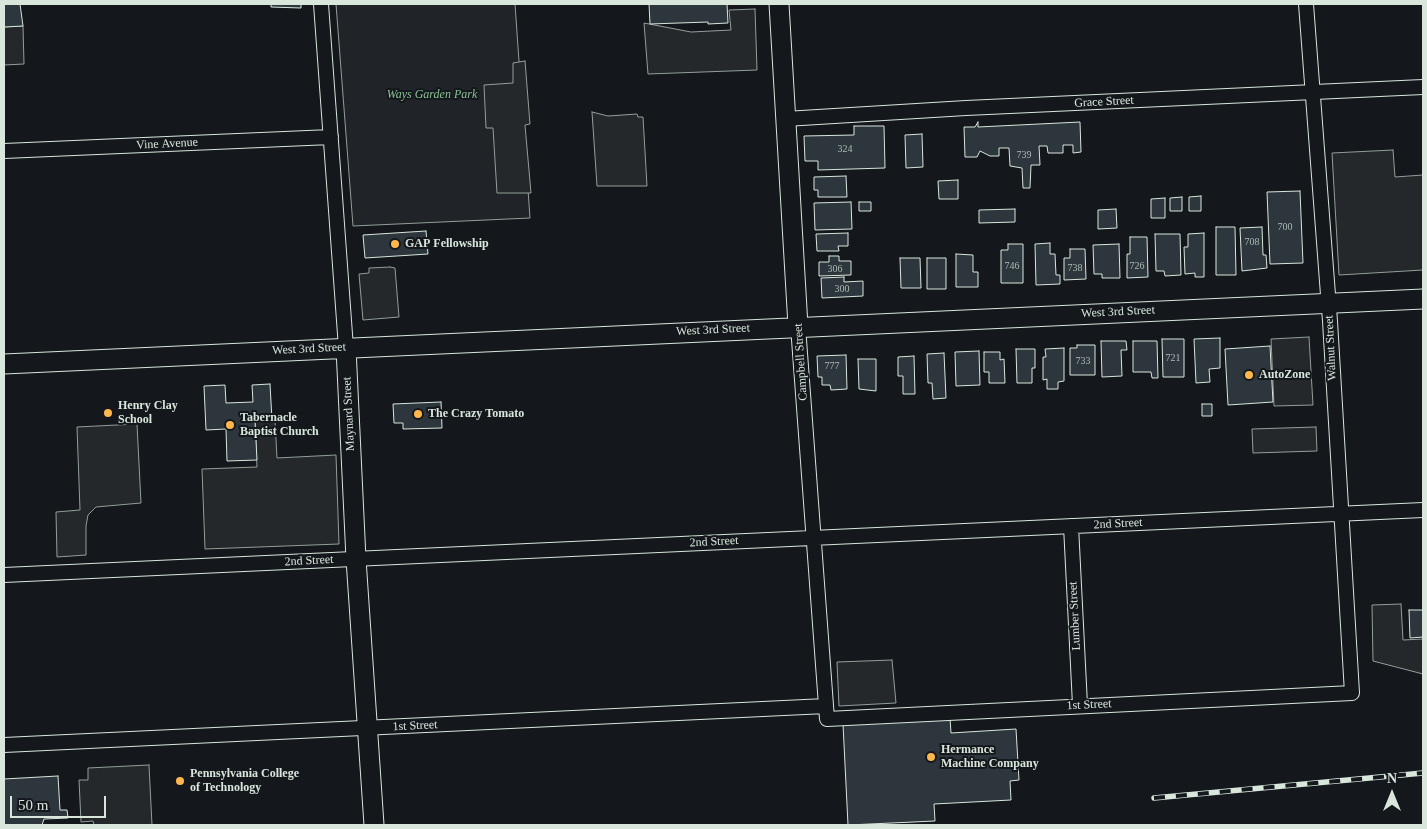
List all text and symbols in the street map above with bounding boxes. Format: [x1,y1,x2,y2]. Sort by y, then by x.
park label: Ways Garden Park [387,88,477,102]
street label: Grace Street [1074,93,1134,111]
street label: Vine Avenue [136,135,198,153]
house number: 324 [838,143,852,155]
house number: 739 [1016,149,1032,161]
house number: 700 [1278,221,1292,233]
house number: 708 [1244,236,1260,248]
place label: GAP Fellowship [405,237,489,251]
marker: GAP Fellowship [389,238,401,250]
house number: 746 [1004,260,1020,272]
house number: 726 [1130,260,1144,272]
house number: 738 [1068,262,1082,274]
house number: 306 [828,263,842,275]
house number: 300 [834,283,850,295]
street label: West 3rd Street [1081,303,1155,321]
street label: Walnut Street [1322,315,1340,381]
street label: West 3rd Street [676,321,750,339]
street label: Campbell Street [791,323,811,401]
street label: West 3rd Street [272,340,346,358]
house number: 721 [1166,352,1180,364]
house number: 733 [1076,355,1090,367]
house number: 777 [824,360,840,372]
place label: AutoZone [1259,368,1310,382]
marker: AutoZone [1243,369,1255,381]
street label: Maynard Street [340,377,358,451]
place label: Henry Clay School [118,399,178,427]
marker: Henry Clay School [102,407,114,419]
place label: The Crazy Tomato [428,407,524,421]
marker: The Crazy Tomato [412,408,424,420]
place label: Tabernacle Baptist Church [240,411,319,439]
marker: Tabernacle Baptist Church [224,419,236,431]
street label: 2nd Street [1093,516,1143,532]
street label: 2nd Street [689,534,739,550]
street label: 2nd Street [284,553,334,569]
street label: Lumber Street [1066,581,1084,651]
street label: 1st Street [1066,697,1112,713]
street label: 1st Street [392,718,438,734]
place label: Hermance Machine Company [941,743,1039,771]
marker: Hermance Machine Company [925,751,937,763]
place label: Pennsylvania College of Technology [190,767,299,795]
north arrow [1367,769,1417,819]
text: N [1387,771,1397,786]
marker: Pennsylvania College of Technology [174,775,186,787]
scale bar [12,786,109,818]
text: 50 m [18,797,48,813]

